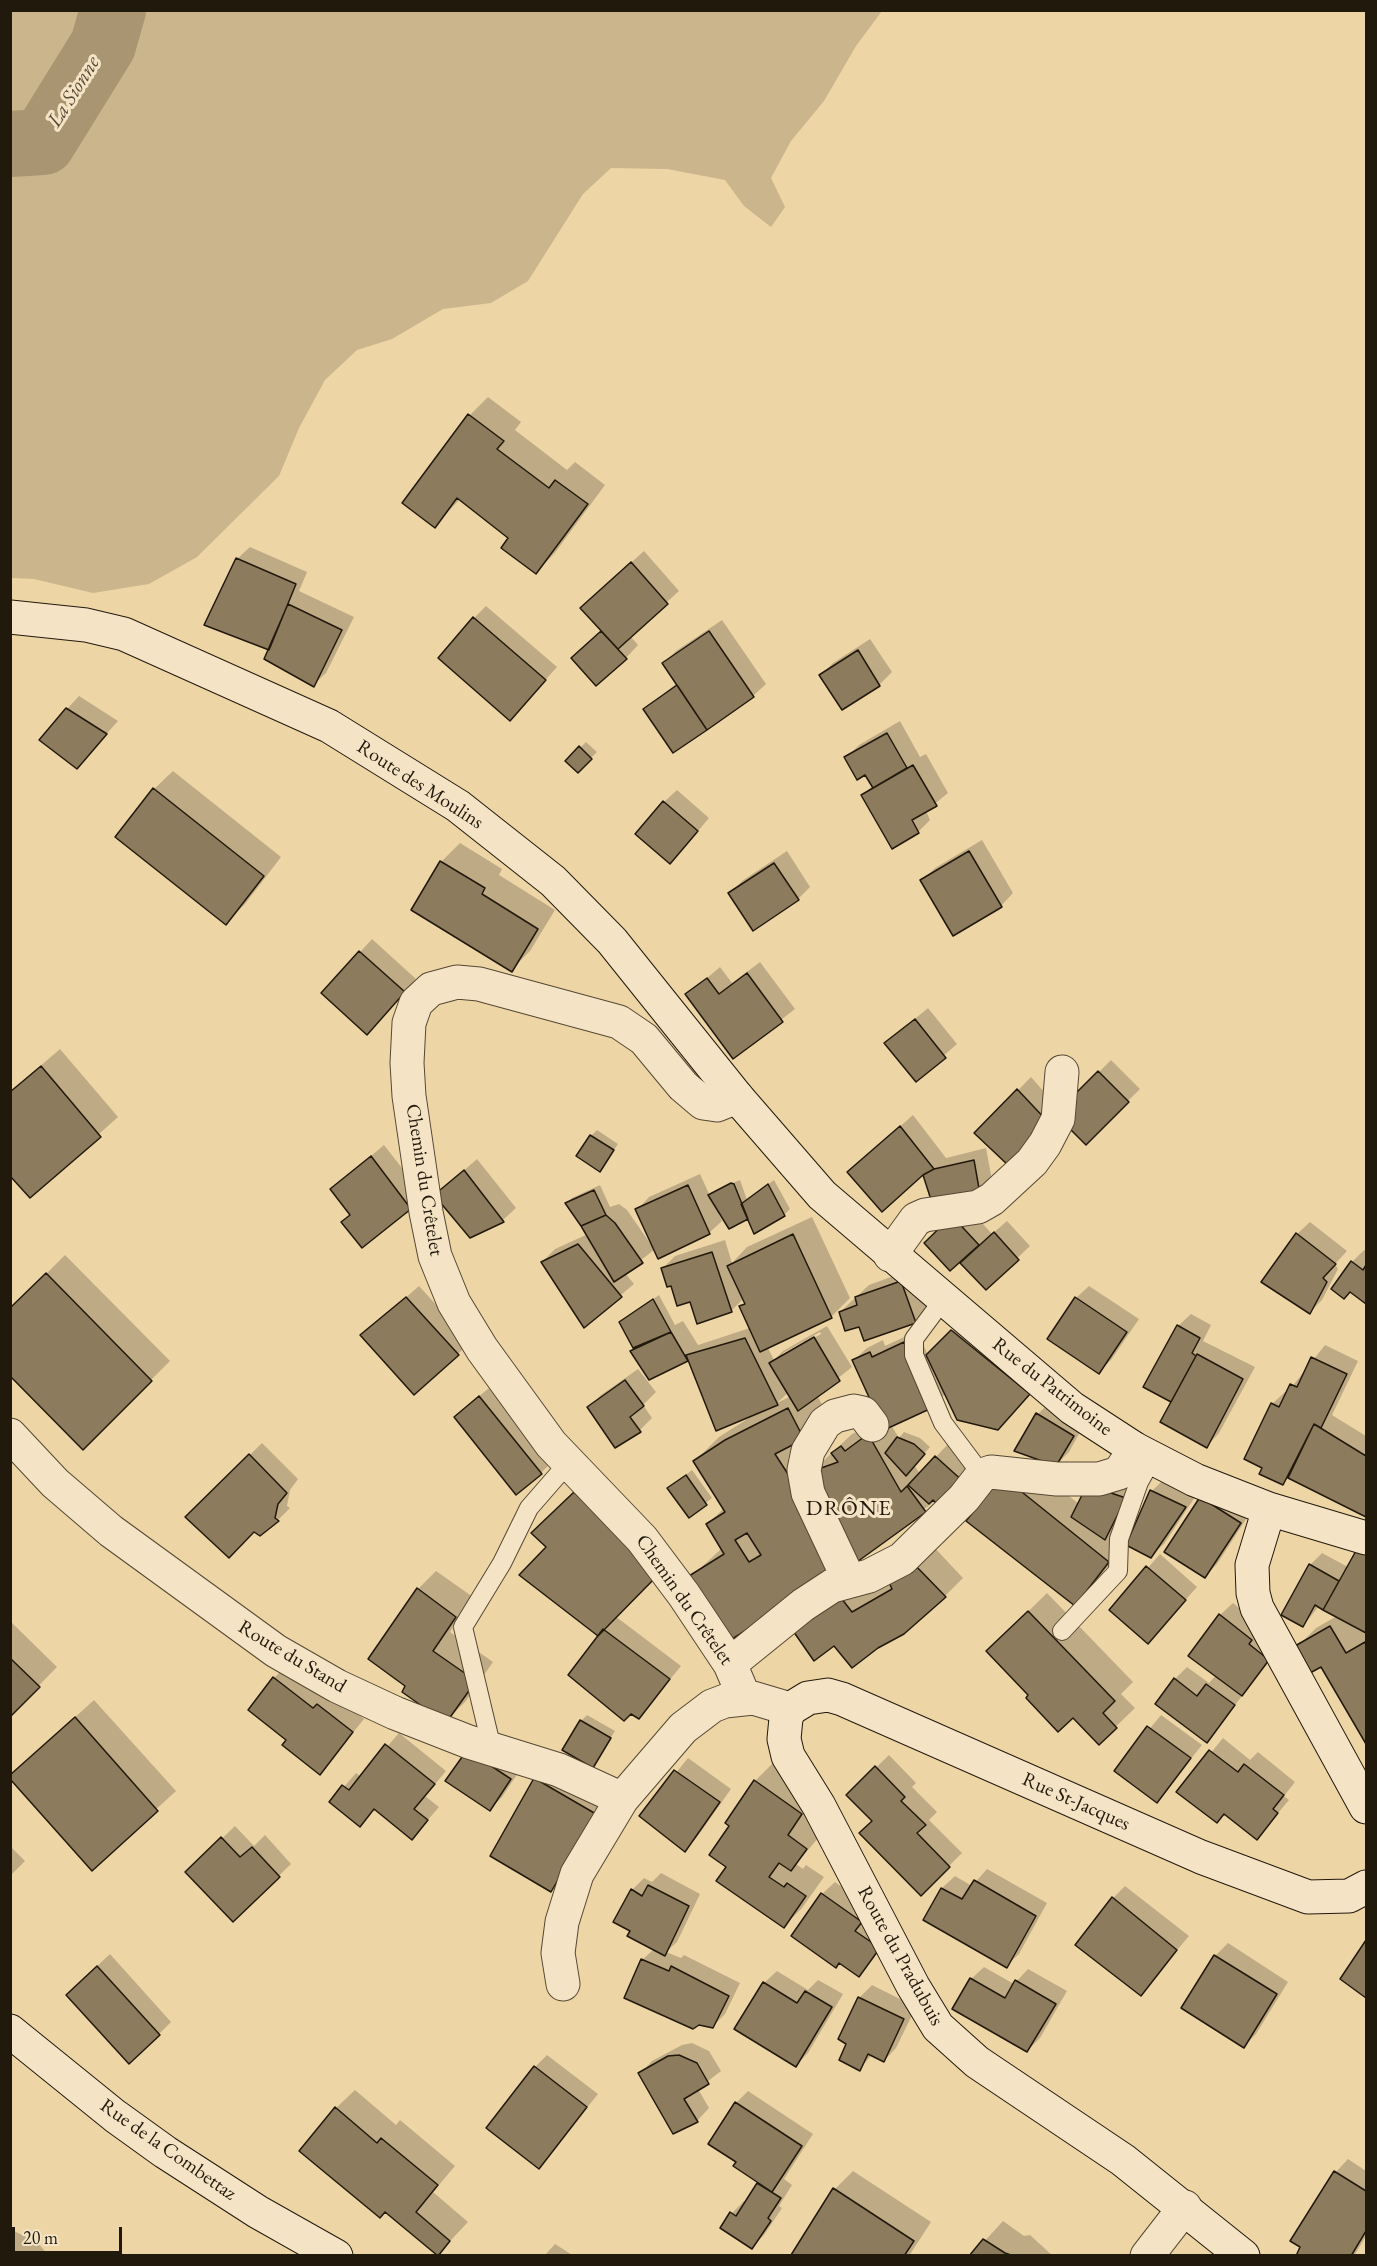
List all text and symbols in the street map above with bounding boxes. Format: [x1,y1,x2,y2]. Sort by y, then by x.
water label: La Sionne [42,52,106,132]
street label: Route des Moulins [352,735,488,835]
street label: Chemin du Crêtelet [400,1102,448,1258]
street label: Rue du Patrimoine [987,1333,1117,1441]
district label: DRÔNE [806,1496,892,1522]
street label: Chemin du Crêtelet [630,1530,738,1670]
street label: Route du Stand [234,1615,350,1699]
street label: Rue St-Jacques [1018,1768,1134,1836]
street label: Route du Pradubuis [852,1882,948,2030]
street label: Rue de la Combettaz [95,2094,241,2206]
scale bar [15,2215,124,2253]
text: 20 m [23,2226,58,2249]

